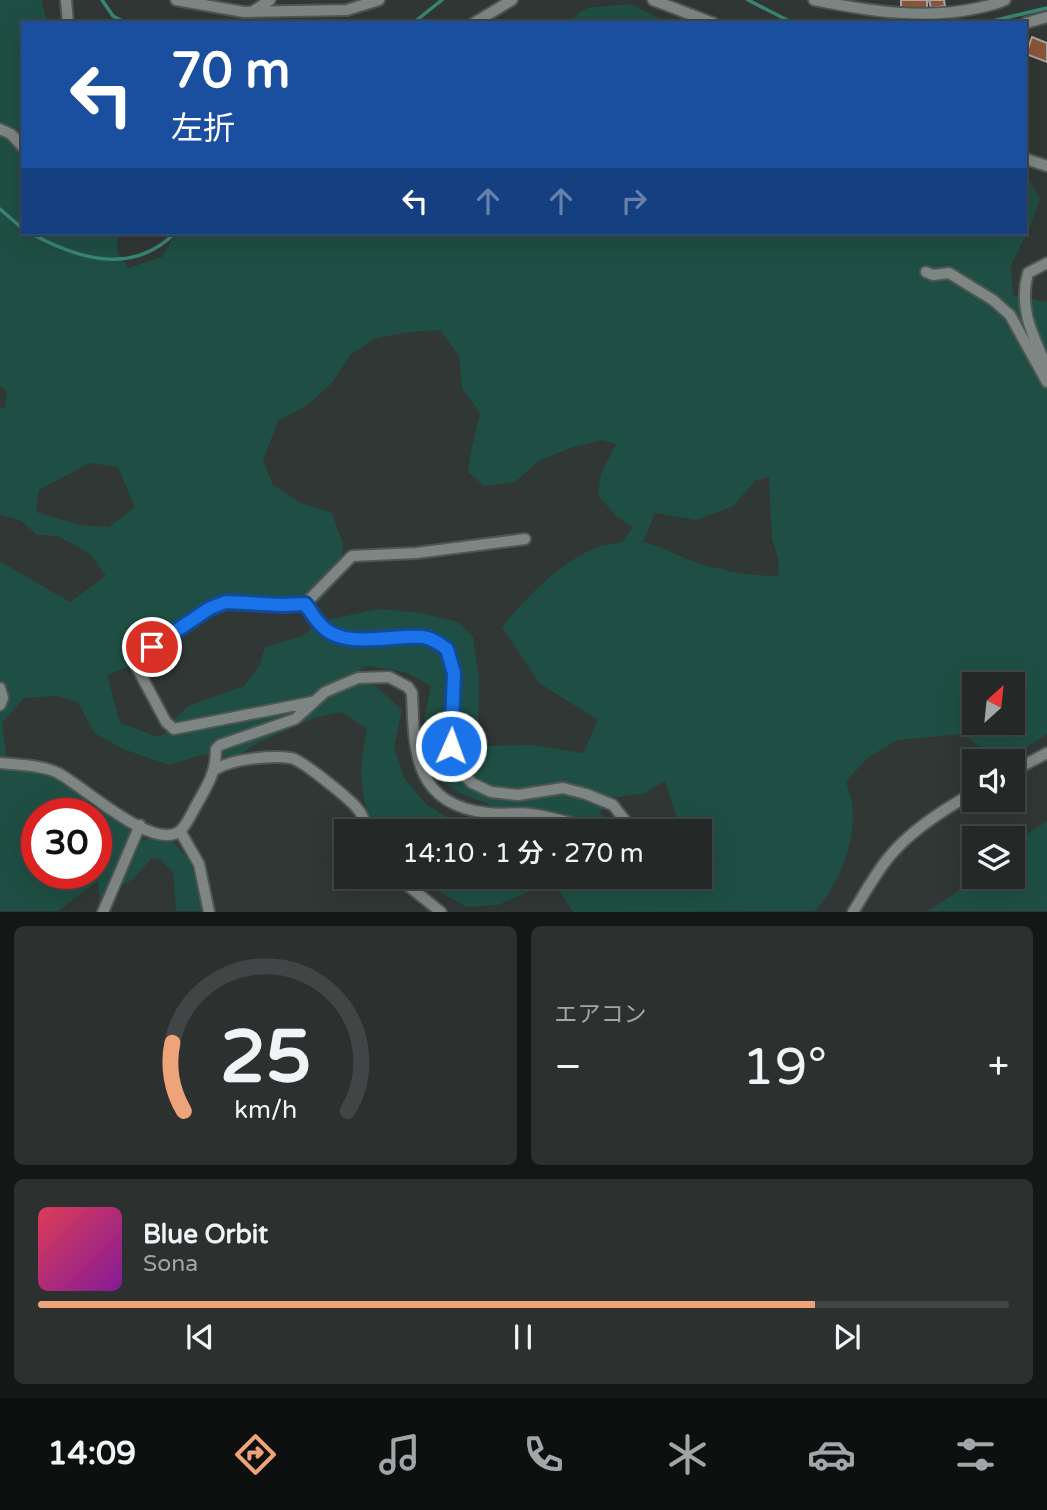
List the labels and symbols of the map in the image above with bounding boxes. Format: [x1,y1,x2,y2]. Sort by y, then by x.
pin [122,617,182,677]
north arrow [962,672,1026,735]
position arrow [414,709,488,783]
speed limit sign: 30 [21,798,112,889]

